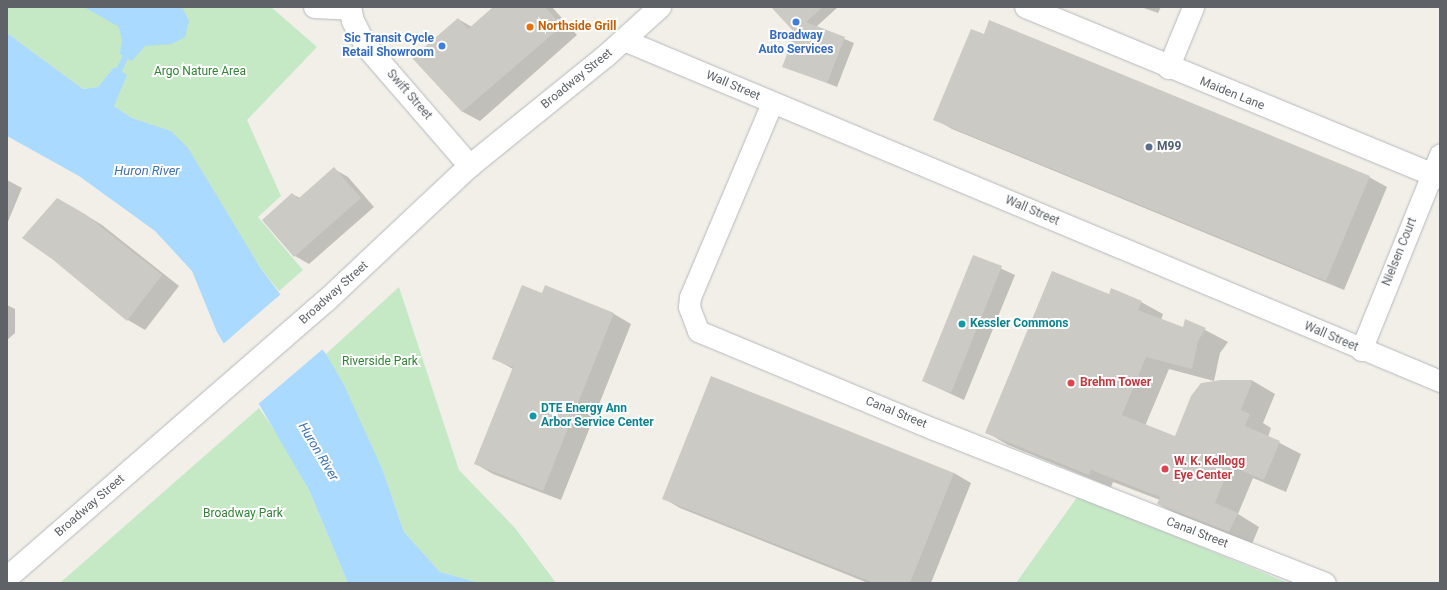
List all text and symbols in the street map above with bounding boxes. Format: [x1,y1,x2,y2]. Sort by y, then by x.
marker: Broadway Auto Services [791,17,801,27]
place label: Northside Grill [538,20,616,34]
marker: Northside Grill [525,22,535,32]
place label: Broadway Auto Services [759,29,833,57]
place label: Sic Transit Cycle Retail Showroom [342,32,434,60]
marker: Sic Transit Cycle Retail Showroom [437,41,447,51]
street label: Broadway Street [539,46,615,112]
park label: Argo Nature Area [154,65,246,79]
street label: Swift Street [383,67,435,123]
street label: Wall Street [704,68,762,104]
street label: Maiden Lane [1197,74,1267,114]
place label: M99 [1157,140,1181,154]
marker: M99 [1144,142,1154,152]
water label: Huron River [114,163,180,179]
street label: Wall Street [1003,193,1061,229]
street label: Nielsen Court [1380,216,1420,288]
street label: Broadway Street [297,258,371,328]
place label: Kessler Commons [970,317,1068,331]
marker: Kessler Commons [957,319,967,329]
street label: Wall Street [1302,319,1360,355]
park label: Riverside Park [342,355,418,369]
place label: Brehm Tower [1080,376,1151,390]
marker: Brehm Tower [1065,377,1077,389]
street label: Canal Street [863,394,929,432]
place label: DTE Energy Ann Arbor Service Center [541,402,654,430]
marker: DTE Energy Ann Arbor Service Center [528,411,538,421]
water label: Huron River [295,420,341,484]
place label: W. K. Kellogg Eye Center [1174,455,1245,483]
marker: W. K. Kellogg Eye Center [1159,463,1171,475]
street label: Broadway Street [52,472,128,540]
park label: Broadway Park [203,507,283,521]
street label: Canal Street [1164,515,1230,551]

